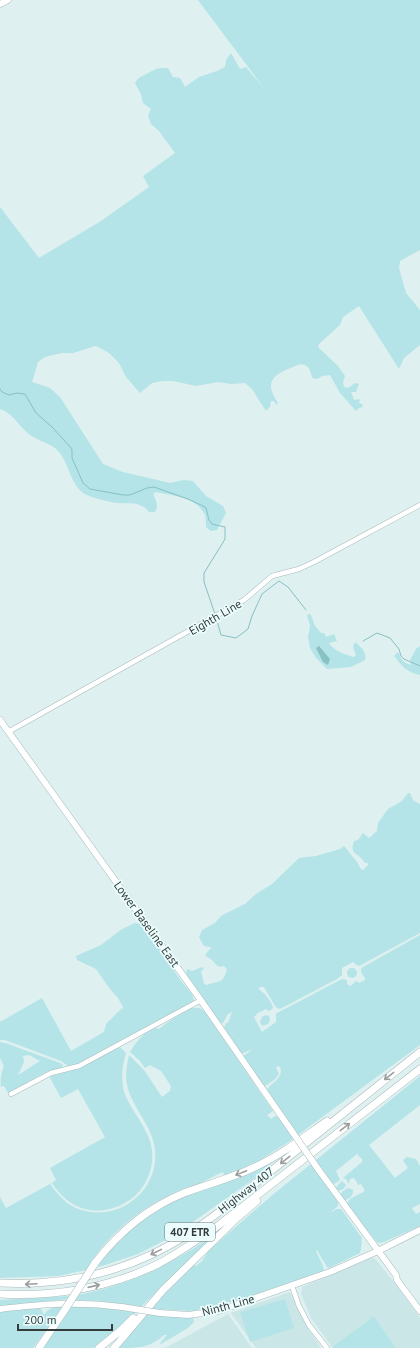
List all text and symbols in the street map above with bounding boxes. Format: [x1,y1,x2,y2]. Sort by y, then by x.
street label: Eighth Line [186,596,244,638]
street label: Lower Baseline East [111,878,183,970]
one-way arrow [384,1072,395,1081]
one-way arrow [340,1123,351,1132]
one-way arrow [279,1156,290,1165]
street label: Highway 407 [215,1163,277,1217]
one-way arrow [235,1169,247,1177]
road number: 407 ETR [165,1223,215,1241]
one-way arrow [150,1249,162,1256]
one-way arrow [25,1280,38,1287]
one-way arrow [88,1282,101,1289]
street label: Ninth Line [200,1291,256,1319]
scale bar [18,1306,112,1332]
text: 200 m [24,1312,57,1327]

